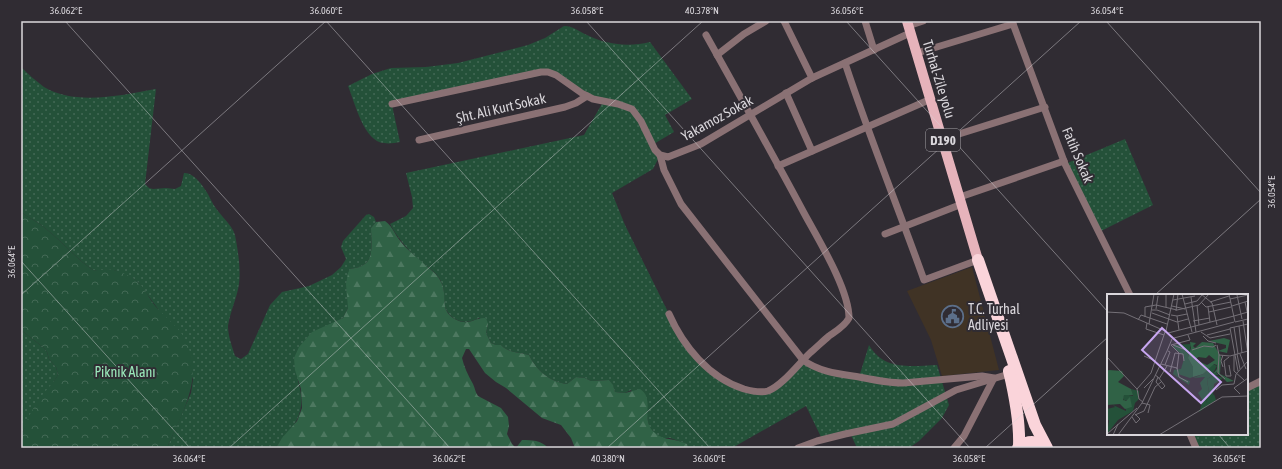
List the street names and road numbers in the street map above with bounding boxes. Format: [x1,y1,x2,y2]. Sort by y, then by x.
street label: Turhal-Zile yolu [920,38,958,120]
street label: Şht. Ali Kurt Sokak [455,90,547,126]
street label: Yakamoz Sokak [678,92,756,144]
street label: Fatih Sokak [1059,125,1097,185]
road number: D190 [926,129,960,151]

